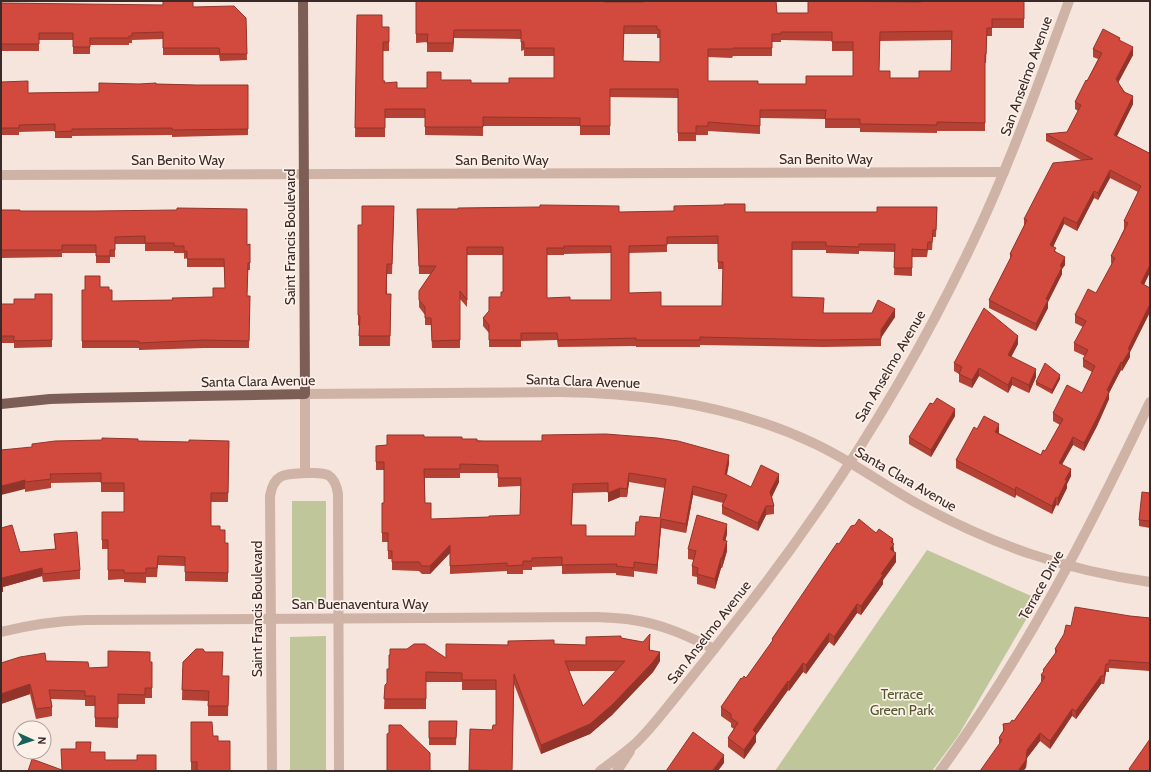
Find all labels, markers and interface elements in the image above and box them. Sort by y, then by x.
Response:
street label: San Anselmo Avenue [996,14,1056,138]
street label: San Benito Way [779,150,873,168]
street label: San Benito Way [131,151,225,169]
street label: San Benito Way [455,151,549,169]
street label: Saint Francis Boulevard [281,169,299,305]
street label: San Anselmo Avenue [851,307,929,425]
street label: Santa Clara Avenue [526,370,640,392]
street label: Santa Clara Avenue [201,371,315,391]
street label: Santa Clara Avenue [852,443,960,515]
street label: Saint Francis Boulevard [248,541,266,677]
street label: Terrace Drive [1014,547,1068,623]
street label: San Anselmo Avenue [663,577,755,687]
street label: San Buenaventura Way [291,595,429,613]
park label: Terrace Green Park [870,685,935,719]
north arrow [12,720,52,760]
text: N [35,736,49,745]

